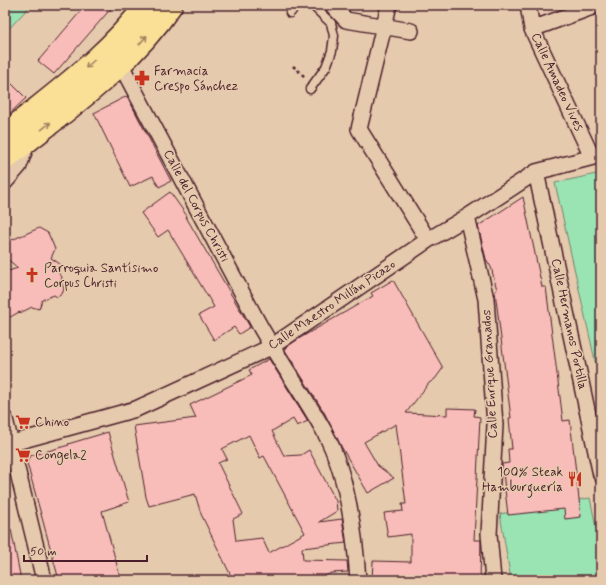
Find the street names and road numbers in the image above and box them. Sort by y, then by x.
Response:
street label: Calle Amadeo Vives [527,30,587,134]
street label: Calle del Corpus Christi [159,147,233,265]
street label: Calle Maestro Millán Picazo [265,256,399,354]
street label: Calle Hermanos Portilla [547,257,591,391]
street label: Calle Enrique Granados [478,309,502,439]

